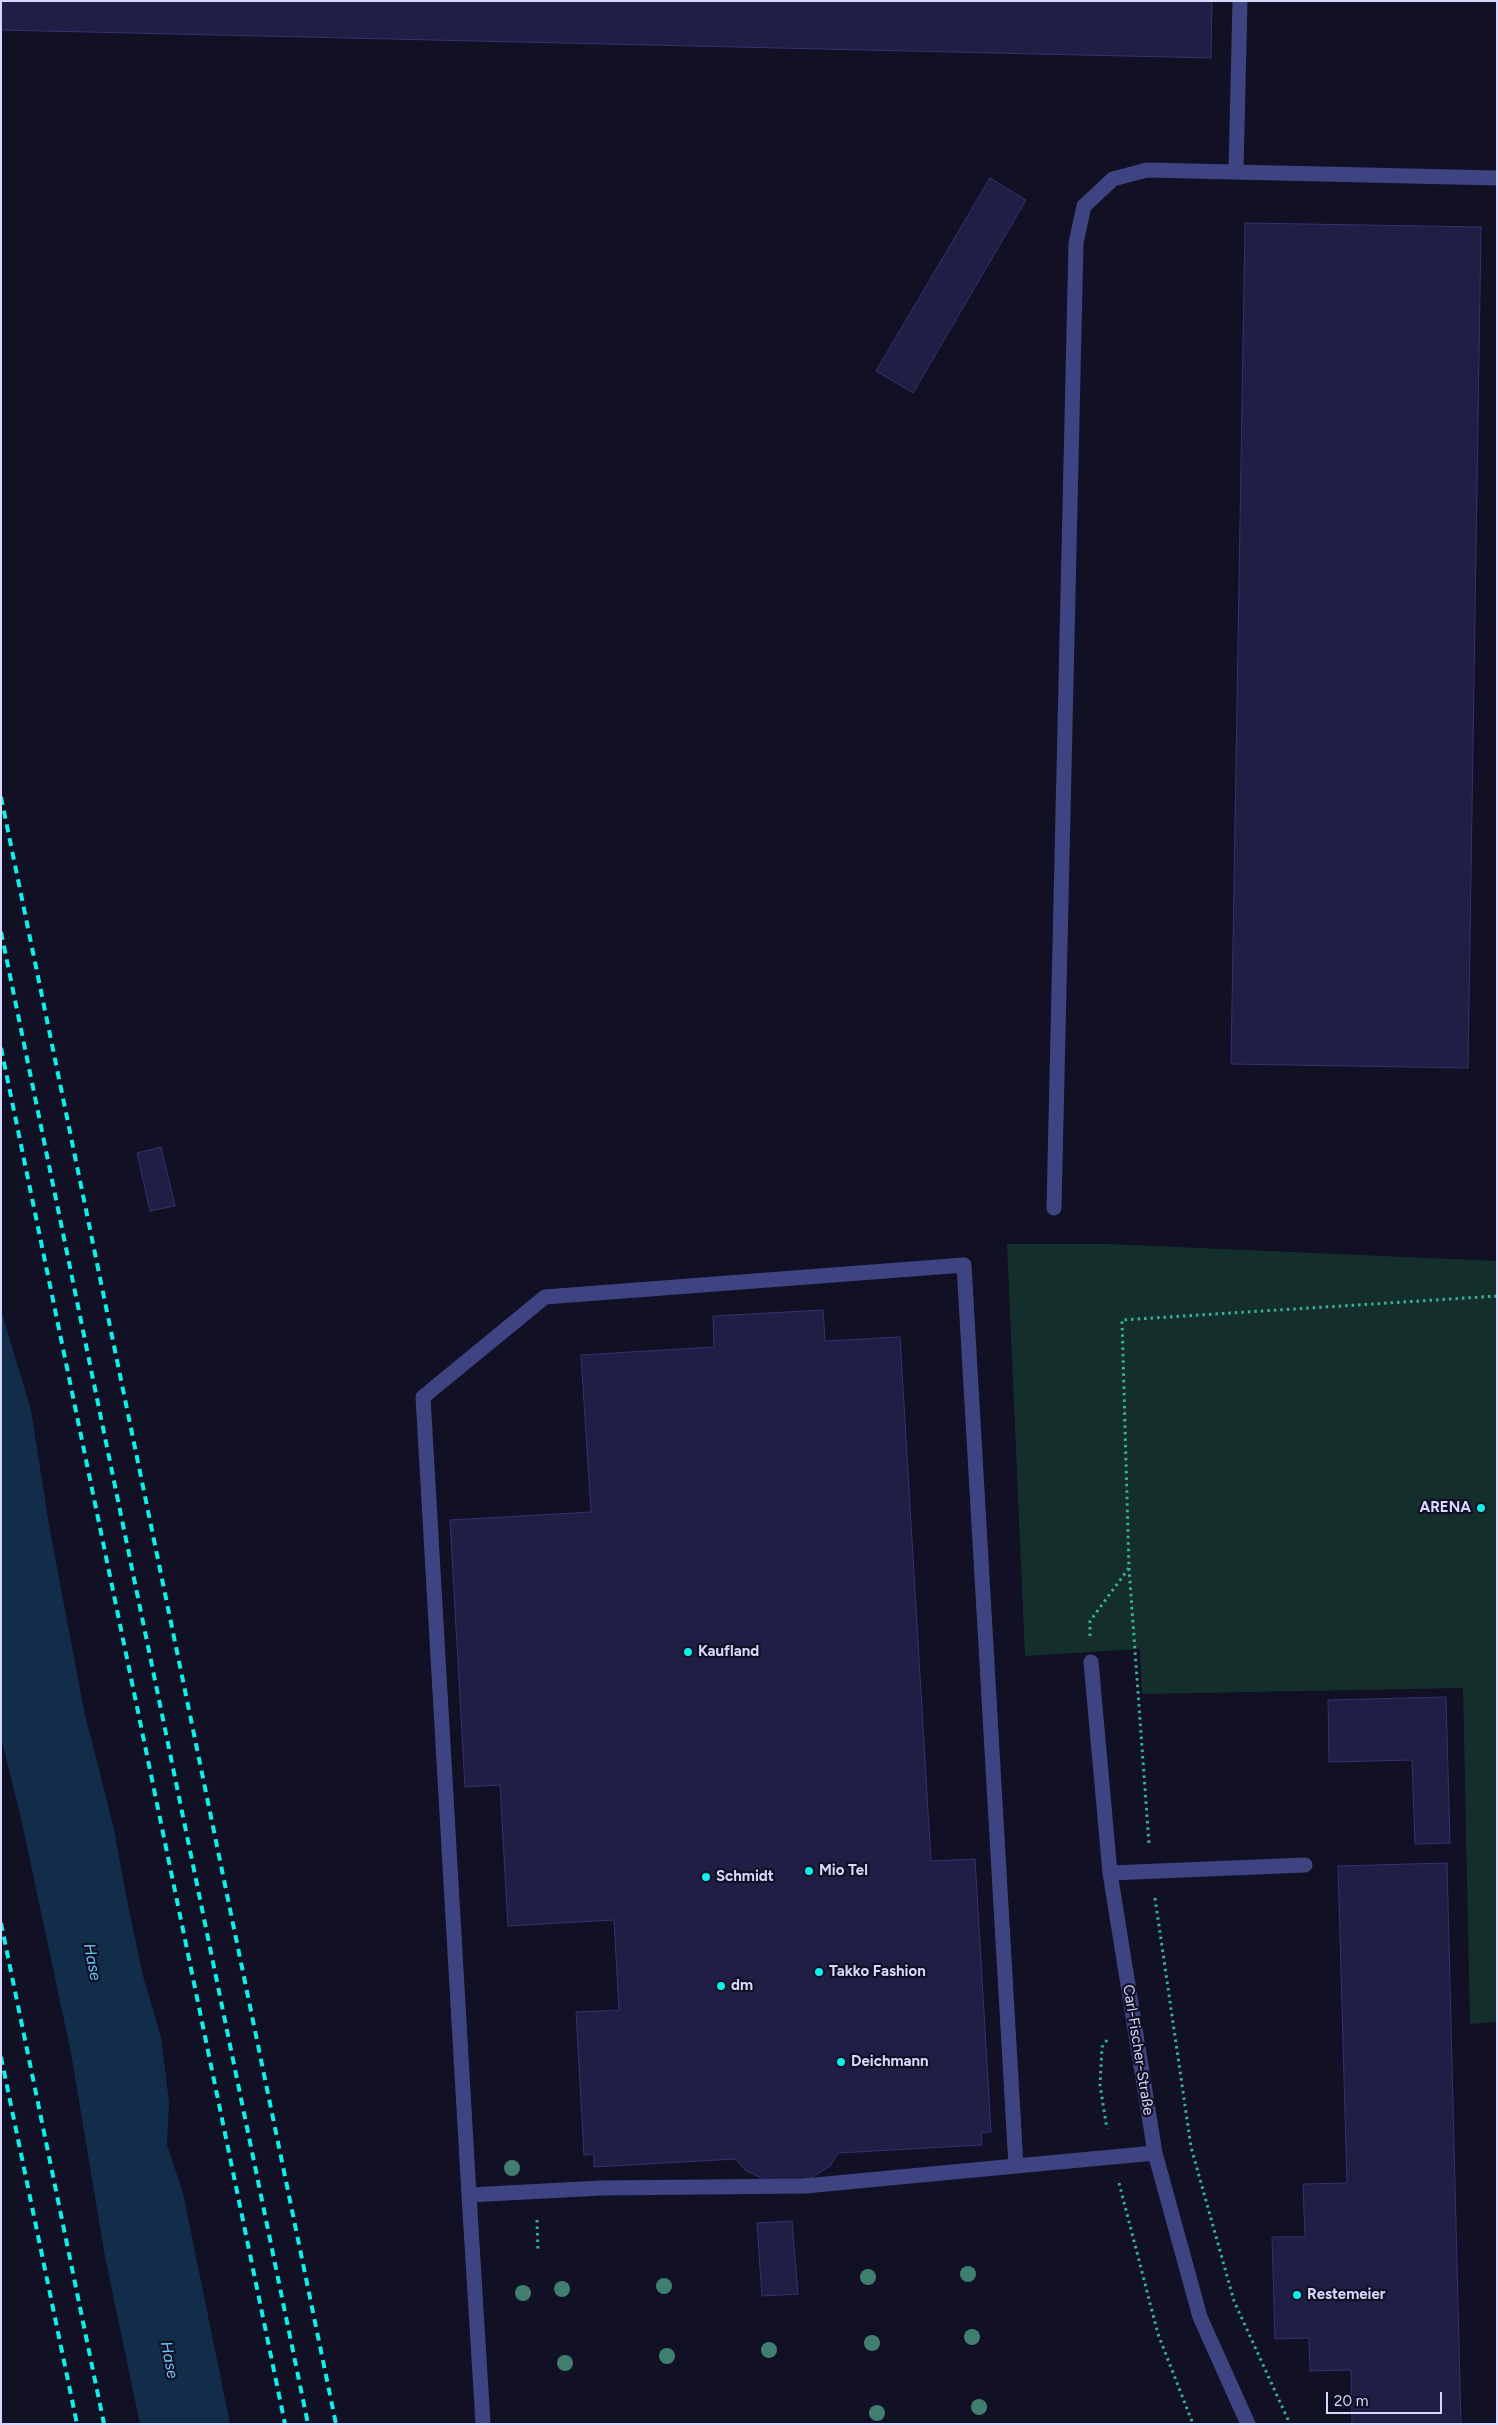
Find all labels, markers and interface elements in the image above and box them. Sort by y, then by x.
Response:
place label: ARENA [1419,1499,1471,1517]
marker: ARENA [1475,1502,1487,1514]
place label: Kaufland [698,1643,759,1661]
marker: Kaufland [682,1646,694,1658]
place label: Mio Tel [819,1862,868,1880]
marker: Mio Tel [803,1865,815,1877]
place label: Schmidt [716,1868,774,1886]
marker: Schmidt [700,1871,712,1883]
water label: Hase [79,1942,105,1982]
place label: Takko Fashion [829,1963,926,1981]
marker: Takko Fashion [813,1966,825,1978]
place label: dm [731,1977,753,1995]
marker: dm [715,1980,727,1992]
street label: Carl-Fischer-Straße [1119,1983,1157,2117]
place label: Deichmann [851,2053,929,2071]
marker: Deichmann [835,2056,847,2068]
place label: Restemeier [1307,2286,1385,2304]
marker: Restemeier [1291,2289,1303,2301]
water label: Hase [156,2340,182,2380]
scale bar [1328,2382,1444,2414]
text: 20 m [1334,2392,1368,2410]

